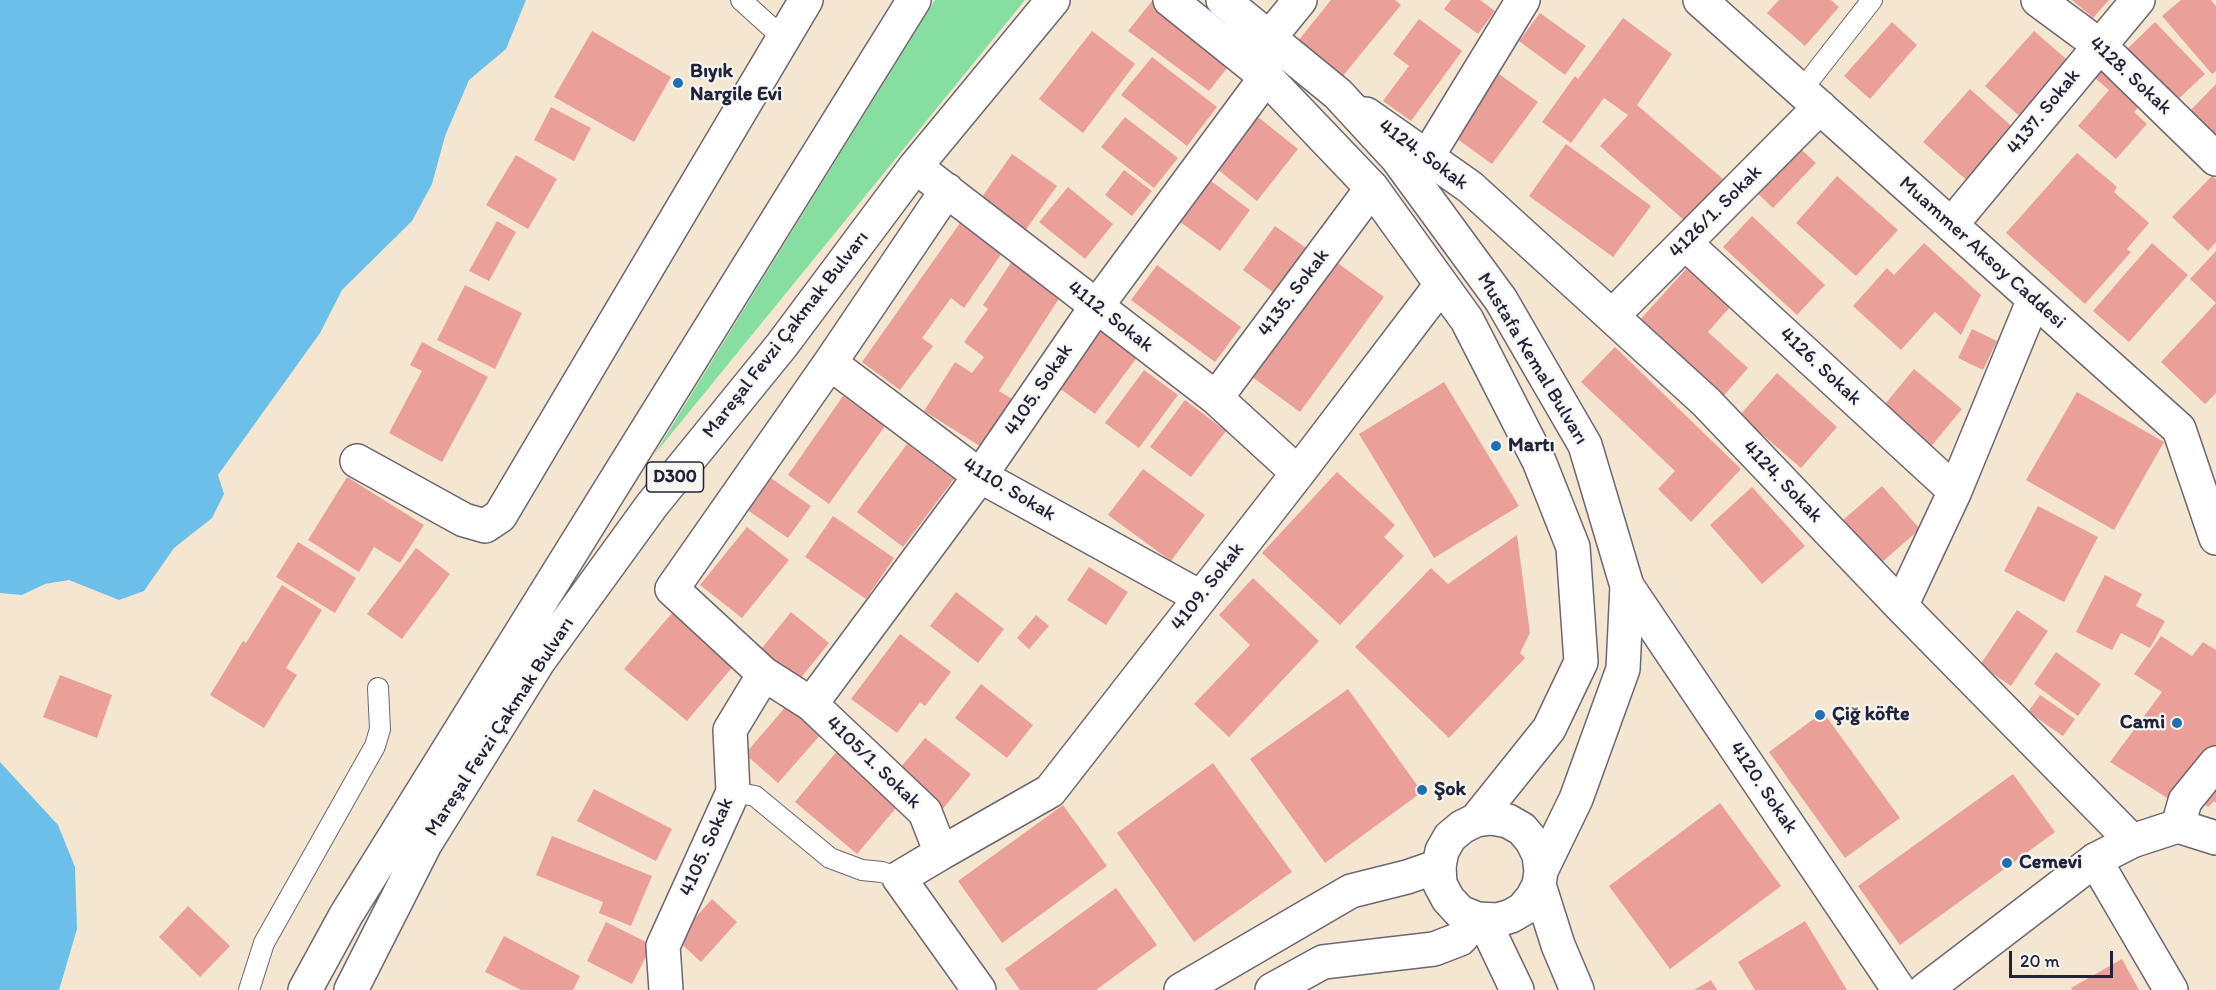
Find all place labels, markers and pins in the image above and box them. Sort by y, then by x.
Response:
place label: Bıyık Nargile Evi [690,60,782,107]
marker: Bıyık Nargile Evi [671,76,685,90]
place label: Martı [1508,434,1555,458]
marker: Martı [1489,439,1503,453]
place label: Çiğ köfte [1832,703,1910,727]
marker: Çiğ köfte [1813,708,1827,722]
place label: Cami [2120,711,2165,735]
marker: Cami [2170,716,2184,730]
place label: Şok [1434,778,1466,802]
marker: Şok [1415,783,1429,797]
place label: Cemevi [2019,851,2082,875]
marker: Cemevi [2000,856,2014,870]

